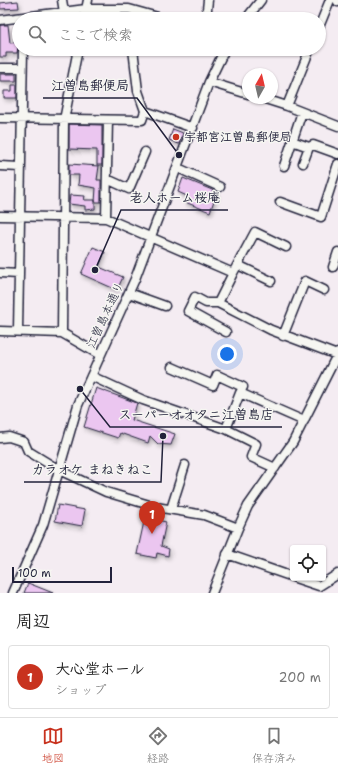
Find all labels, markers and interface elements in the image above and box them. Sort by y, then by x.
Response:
search box [12,12,326,56]
icon: search [26,23,48,45]
text: ここで検索 [58,25,133,45]
north arrow [242,68,278,104]
callout: 江曽島郵便局 [43,73,137,98]
text: 江曽島郵便局 [51,77,129,94]
place label: 宇都宮江曽島郵便局 [184,129,292,145]
marker: 宇都宮江曽島郵便局 [171,132,181,142]
callout: 老人ホーム桜庵 [121,185,228,210]
text: 老人ホーム桜庵 [130,189,220,206]
street label: 江曽島本通り [83,279,127,351]
your location [217,344,237,364]
callout: スーパーオオタニ江曽島店 [110,402,282,427]
text: スーパーオオタニ江曽島店 [119,406,273,423]
callout: カラオケ まねきねこ [24,457,161,482]
text: カラオケ まねきねこ [31,461,153,478]
pin: 1 [139,501,165,534]
map controls [290,545,326,581]
button: locate [290,545,326,581]
scale bar [12,565,112,584]
text: 100 m [18,566,51,581]
text: 周辺 [16,610,50,632]
text: 大心堂ホール [55,659,144,679]
text: 1 [27,669,33,686]
text: 200 m [279,669,321,686]
text: ショップ [55,681,106,698]
tab: 地図 [42,725,64,766]
tab: 経路 [147,725,169,766]
tab: 保存済み [252,725,296,766]

